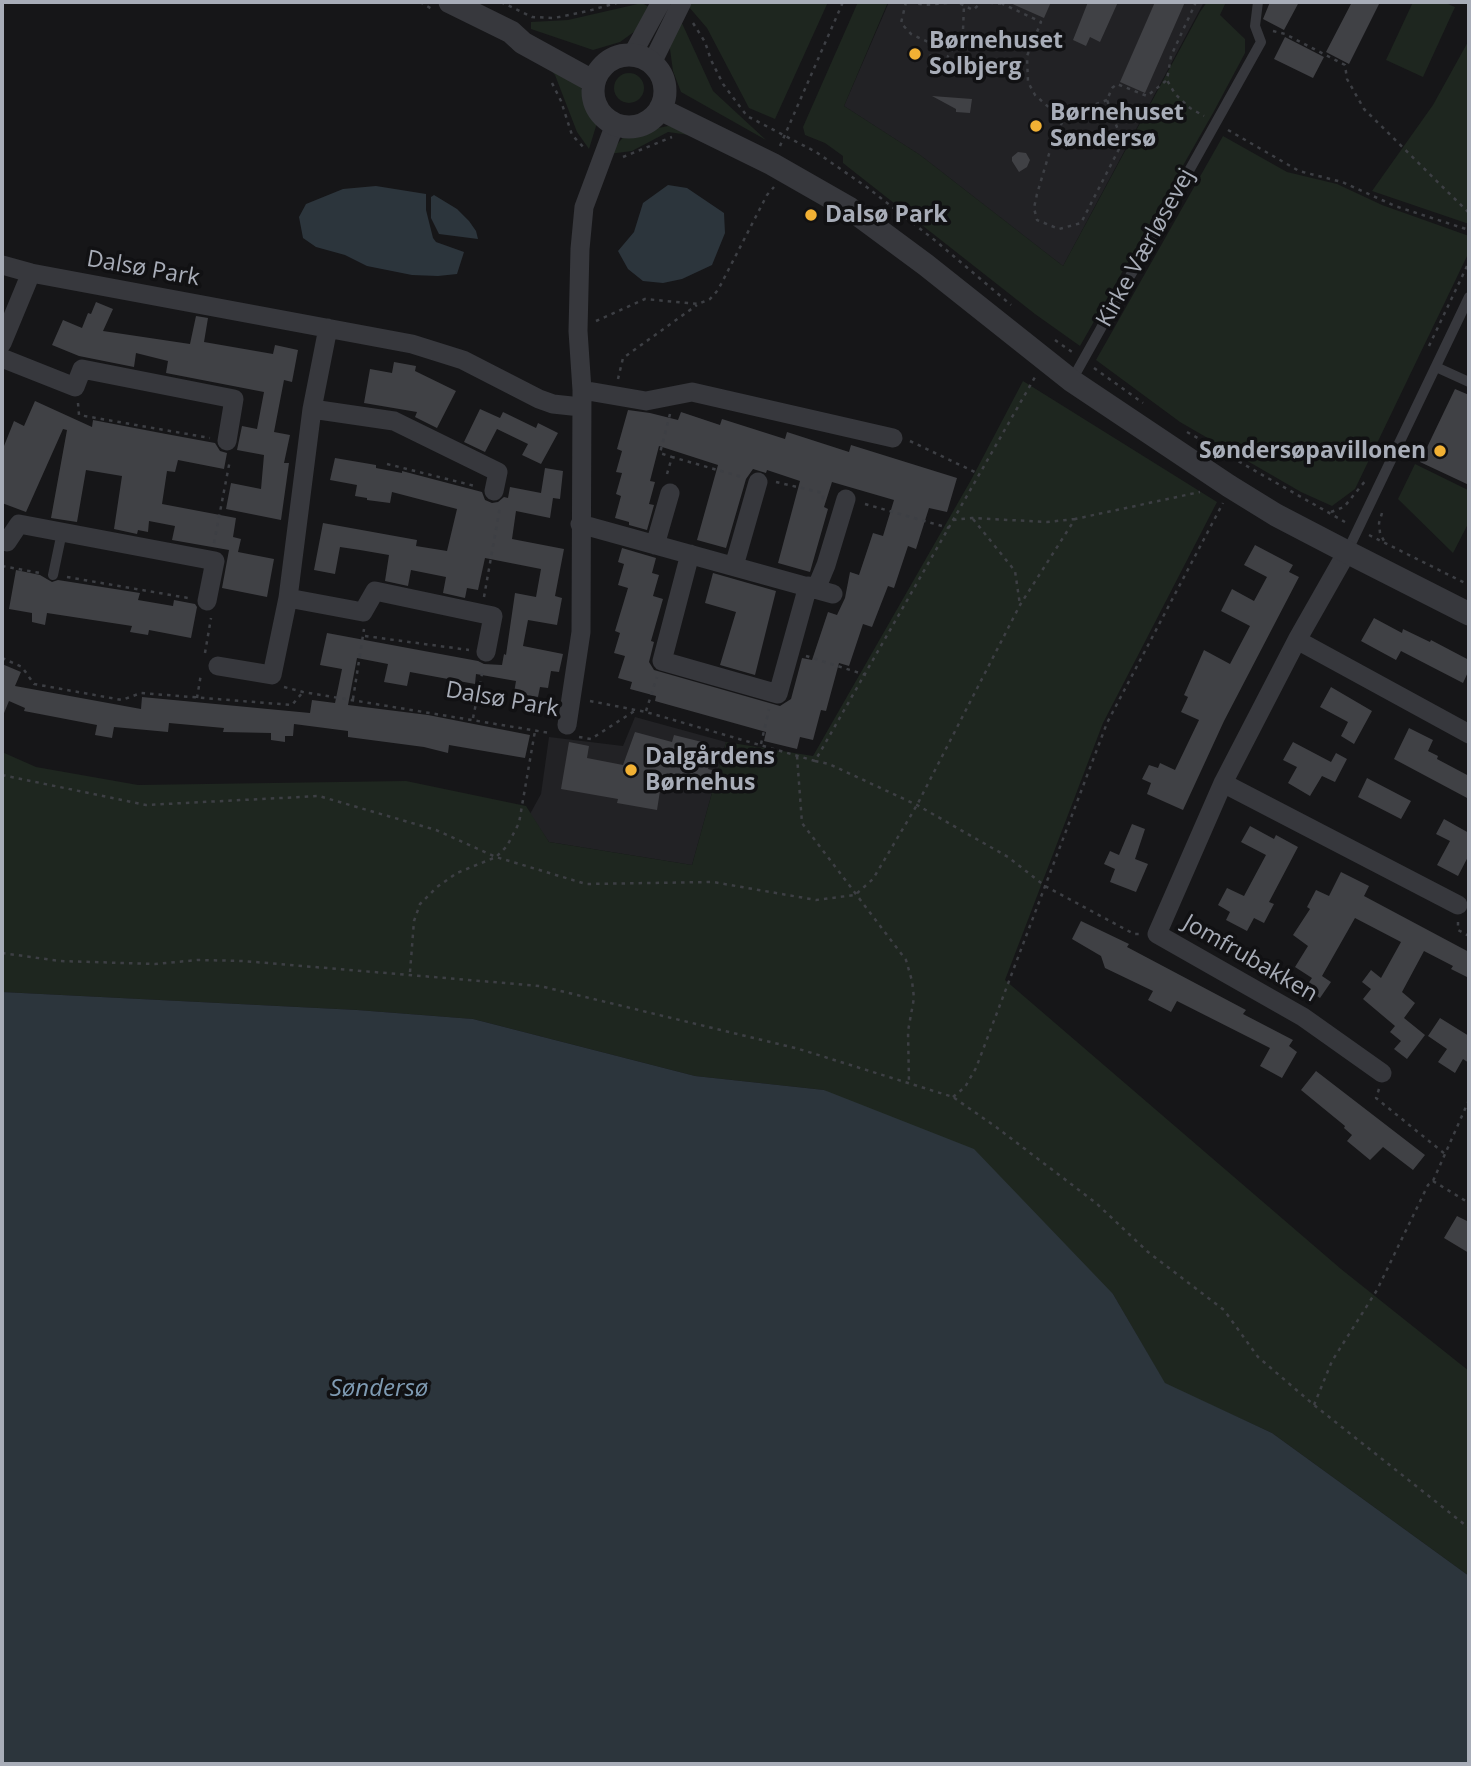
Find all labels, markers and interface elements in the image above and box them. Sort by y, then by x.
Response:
place label: Børnehuset Solbjerg [929,27,1063,81]
marker: Børnehuset Solbjerg [907,46,923,62]
place label: Børnehuset Søndersø [1050,99,1184,153]
marker: Børnehuset Søndersø [1028,118,1044,134]
street label: Kirke Værløsevej [1091,164,1201,332]
place label: Dalsø Park [825,201,948,229]
marker: Dalsø Park [803,207,819,223]
street label: Dalsø Park [84,245,202,293]
place label: Søndersøpavillonen [1199,437,1426,465]
marker: Søndersøpavillonen [1432,443,1448,459]
street label: Dalsø Park [443,676,561,724]
place label: Dalgårdens Børnehus [645,743,775,797]
marker: Dalgårdens Børnehus [623,762,639,778]
street label: Jomfrubakken [1178,909,1322,1009]
water label: Søndersø [330,1375,428,1403]

